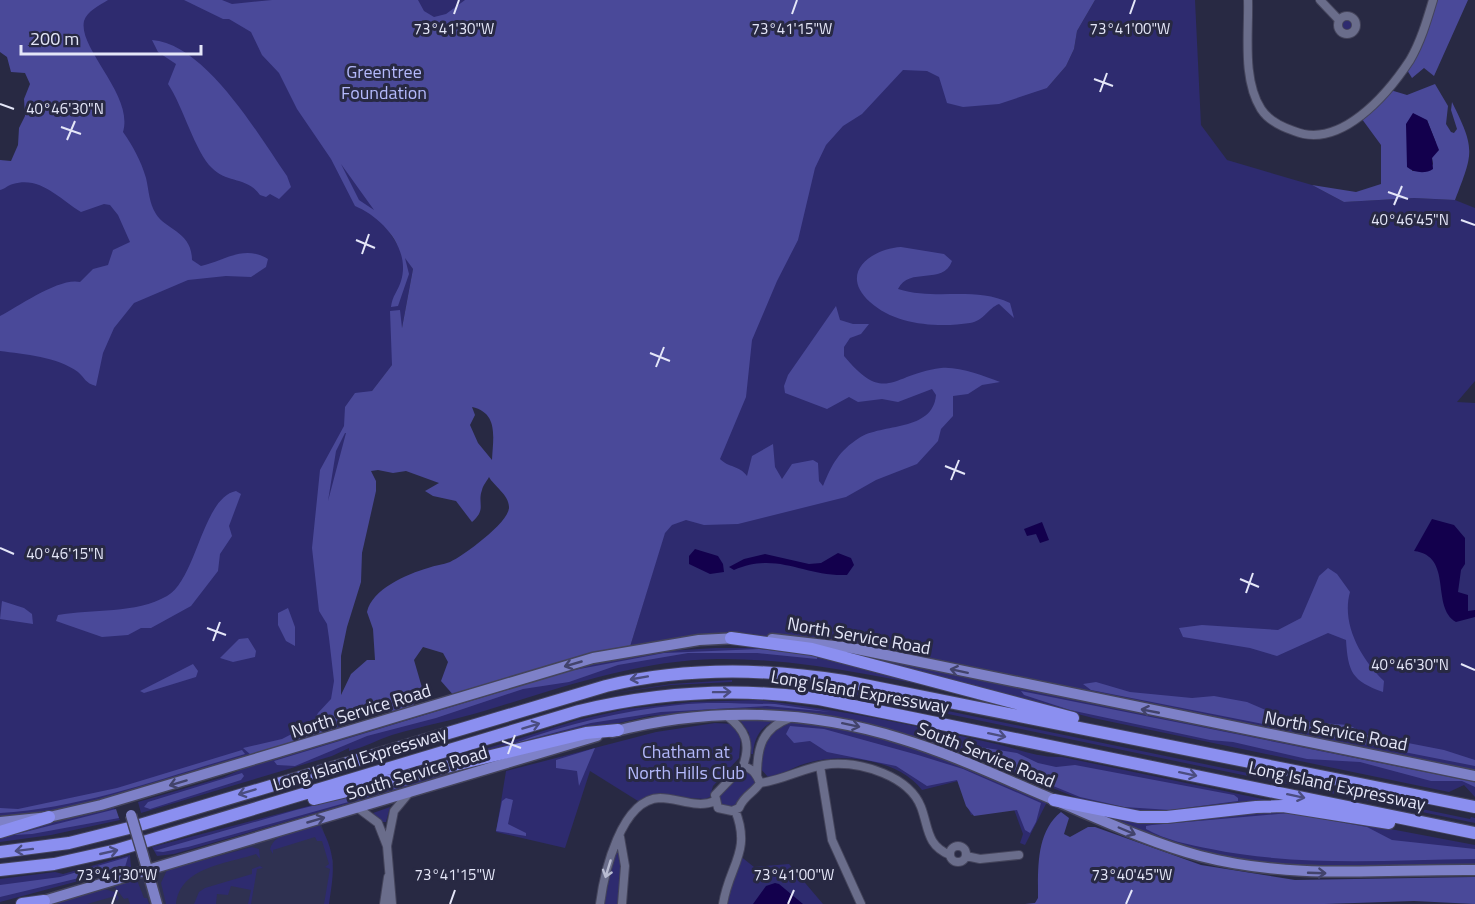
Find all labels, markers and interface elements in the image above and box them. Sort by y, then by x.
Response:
text: 73°41'30"W [414,17,494,40]
text: 73°41'15"W [752,17,832,40]
text: 73°41'00"W [1090,17,1170,40]
scale bar [21,18,201,56]
text: 200 m [30,25,79,52]
park label: Greentree Foundation [341,58,427,106]
text: 40°46'30"N [26,97,104,120]
text: 40°46'45"N [1371,208,1449,231]
text: 40°46'15"N [26,542,104,565]
street label: North Service Road [785,610,933,661]
text: 40°46'30"N [1371,653,1449,676]
one-way arrow [564,659,583,670]
street label: Long Island Expressway [769,663,952,721]
one-way arrow [950,665,969,676]
one-way arrow [630,673,649,684]
street label: North Service Road [287,676,434,745]
one-way arrow [712,686,732,697]
street label: North Service Road [1262,703,1410,758]
one-way arrow [1141,704,1160,716]
street label: South Service Road [913,715,1059,794]
street label: Long Island Expressway [270,719,450,798]
one-way arrow [521,720,540,731]
one-way arrow [841,720,860,732]
one-way arrow [987,730,1006,741]
street label: South Service Road [343,738,491,807]
park label: Chatham at North Hills Club [627,738,745,786]
street label: Long Island Expressway [1246,754,1429,818]
one-way arrow [1178,769,1197,780]
one-way arrow [168,778,187,789]
one-way arrow [238,787,257,798]
one-way arrow [1286,791,1305,802]
one-way arrow [306,814,325,825]
one-way arrow [1118,826,1136,837]
one-way arrow [14,844,34,855]
one-way arrow [99,846,118,857]
one-way arrow [602,859,613,878]
text: 73°41'30"W [77,863,157,886]
text: 73°41'15"W [415,863,495,886]
text: 73°41'00"W [754,863,834,886]
text: 73°40'45"W [1092,863,1172,886]
one-way arrow [1306,868,1326,879]

